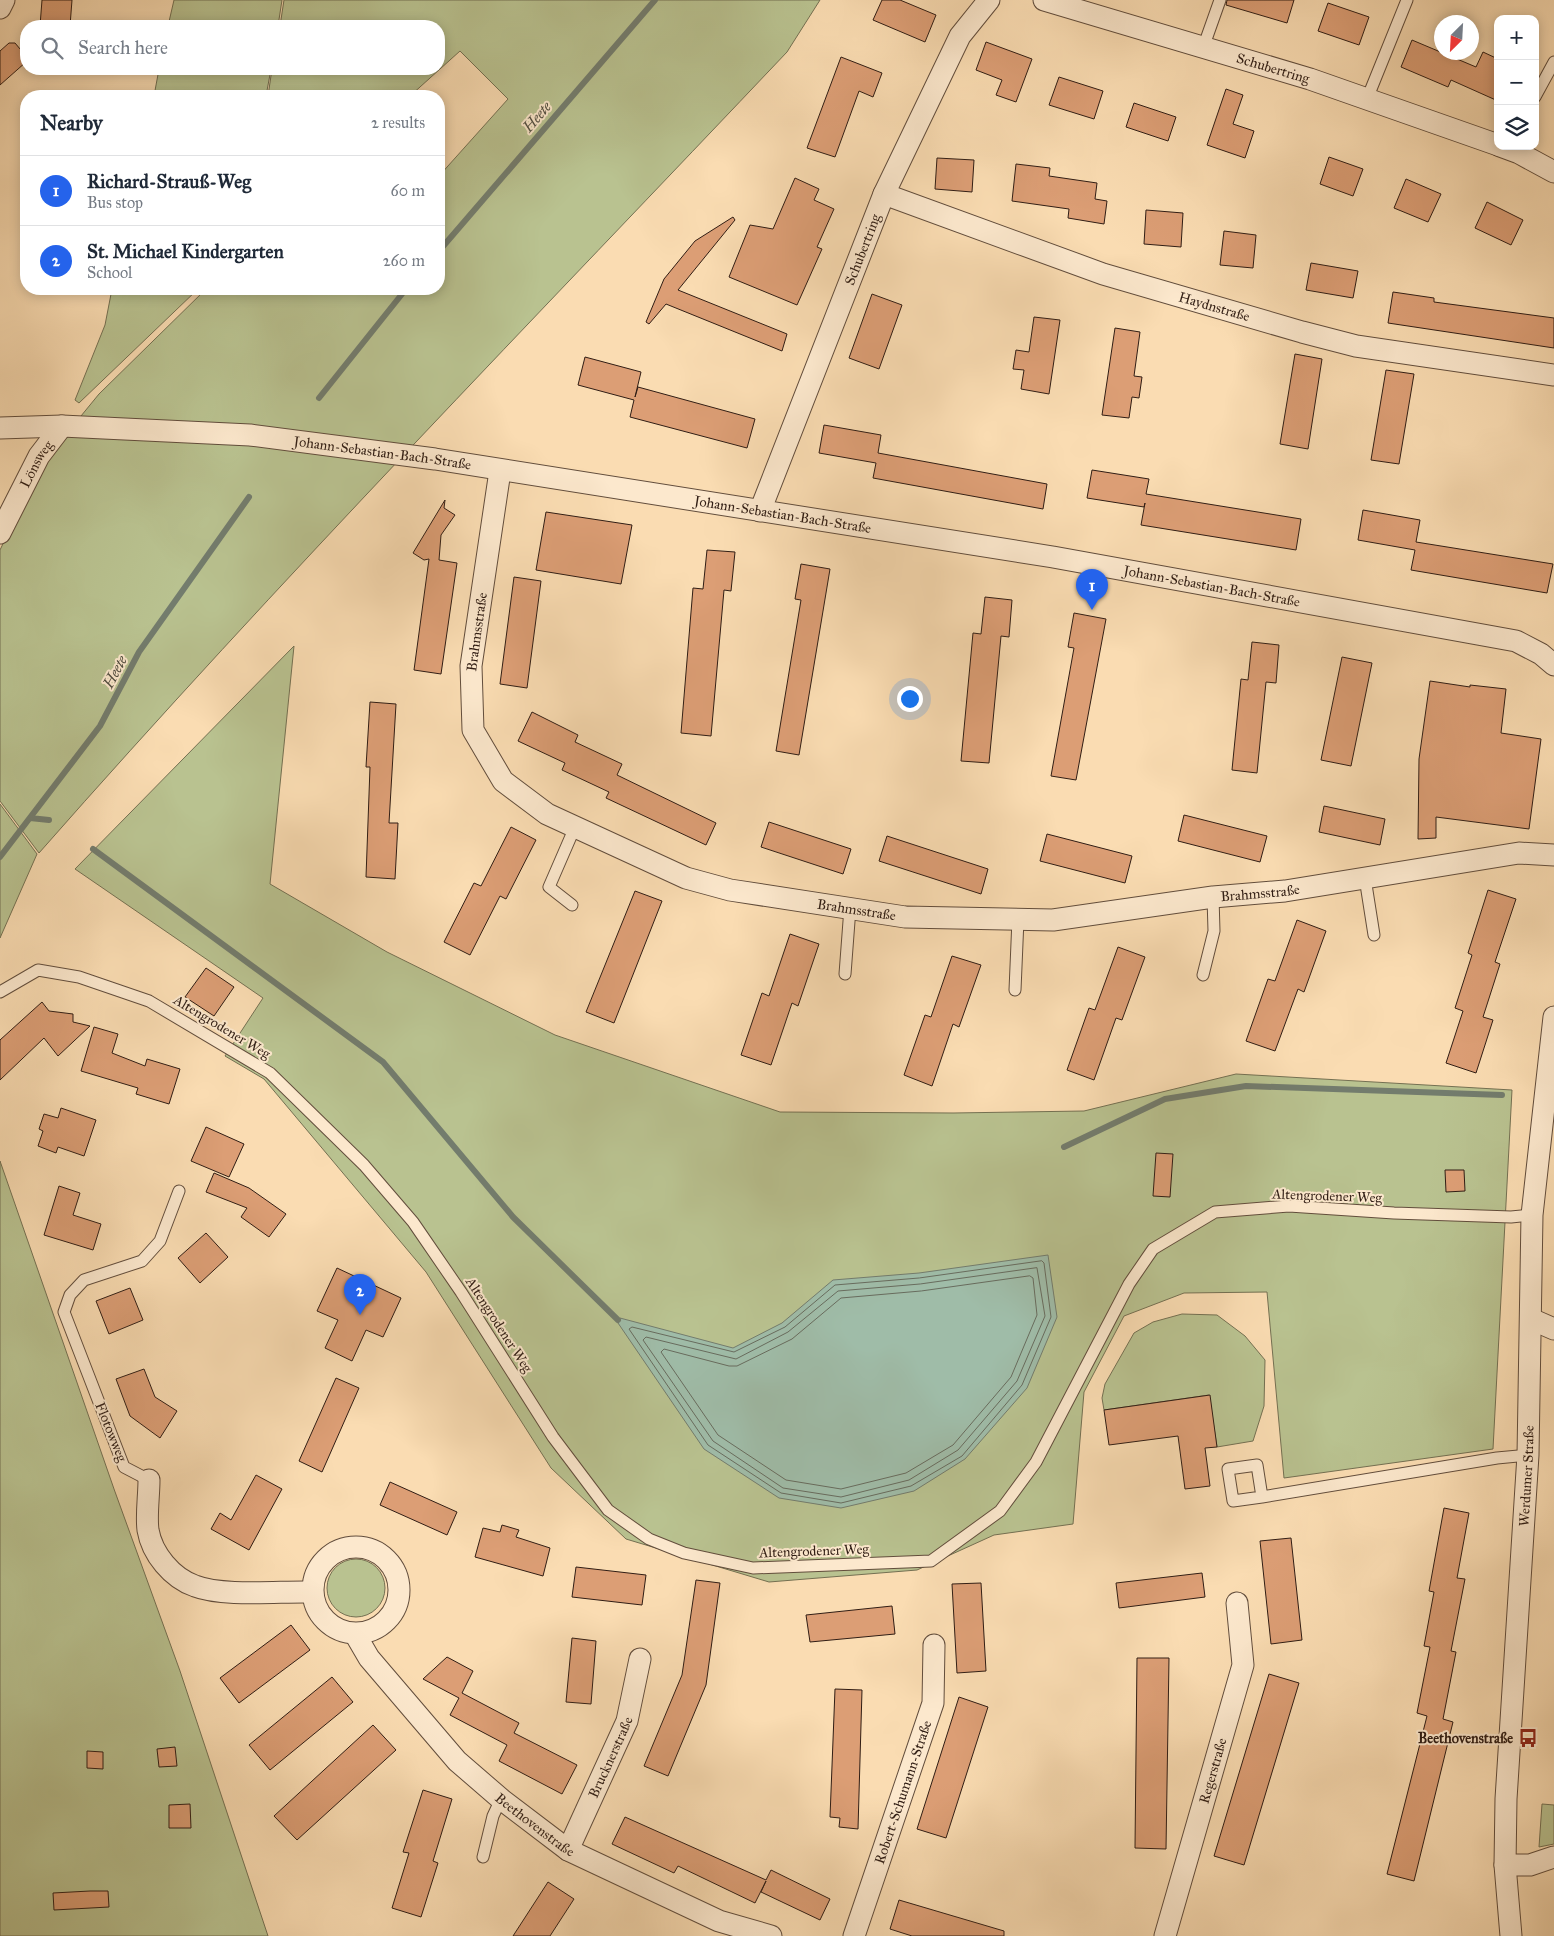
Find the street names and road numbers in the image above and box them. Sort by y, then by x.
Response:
street label: Schubertring [1235,49,1312,87]
street label: Schubertring [841,211,884,287]
street label: Haydnstraße [1177,288,1252,325]
street label: Johann-Sebastian-Bach-Straße [291,432,473,473]
street label: Lönsweg [16,437,57,490]
street label: Johann-Sebastian-Bach-Straße [691,491,873,537]
street label: Johann-Sebastian-Bach-Straße [1120,561,1302,610]
street label: Brahmsstraße [463,591,491,672]
street label: Brahmsstraße [1220,880,1301,905]
street label: Brahmsstraße [816,895,897,924]
street label: Altengrodener Weg [170,991,274,1063]
street label: Altengrodener Weg [1271,1186,1383,1206]
street label: Altengrodener Weg [461,1273,536,1376]
street label: Flotowweg [91,1400,131,1465]
street label: Werdumer Straße [1515,1425,1537,1527]
street label: Altengrodener Weg [758,1541,870,1561]
street label: Brucknerstraße [585,1715,636,1801]
street label: Robert-Schumann-Straße [871,1718,935,1866]
street label: Regerstraße [1195,1736,1230,1806]
street label: Beethovenstraße [492,1789,577,1860]

